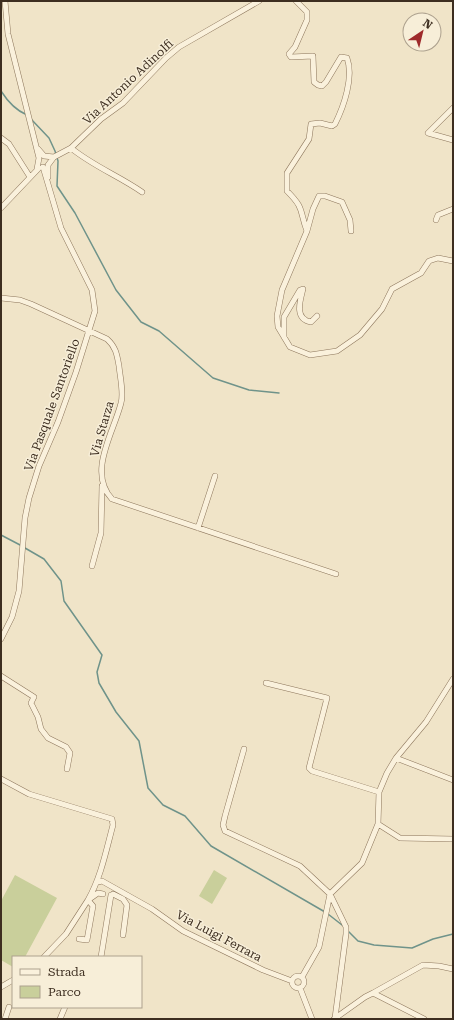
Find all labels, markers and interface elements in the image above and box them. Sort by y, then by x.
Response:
north arrow [402,12,442,52]
text: N [420,16,435,32]
street label: Via Antonio Adinolfi [80,37,176,127]
street label: Via Pasquale Santoriello [22,337,82,473]
street label: Via Starza [87,399,117,458]
street label: Via Luigi Ferrara [174,908,265,965]
legend [12,956,142,1008]
text: Strada [48,965,86,979]
text: Parco [48,985,81,999]

